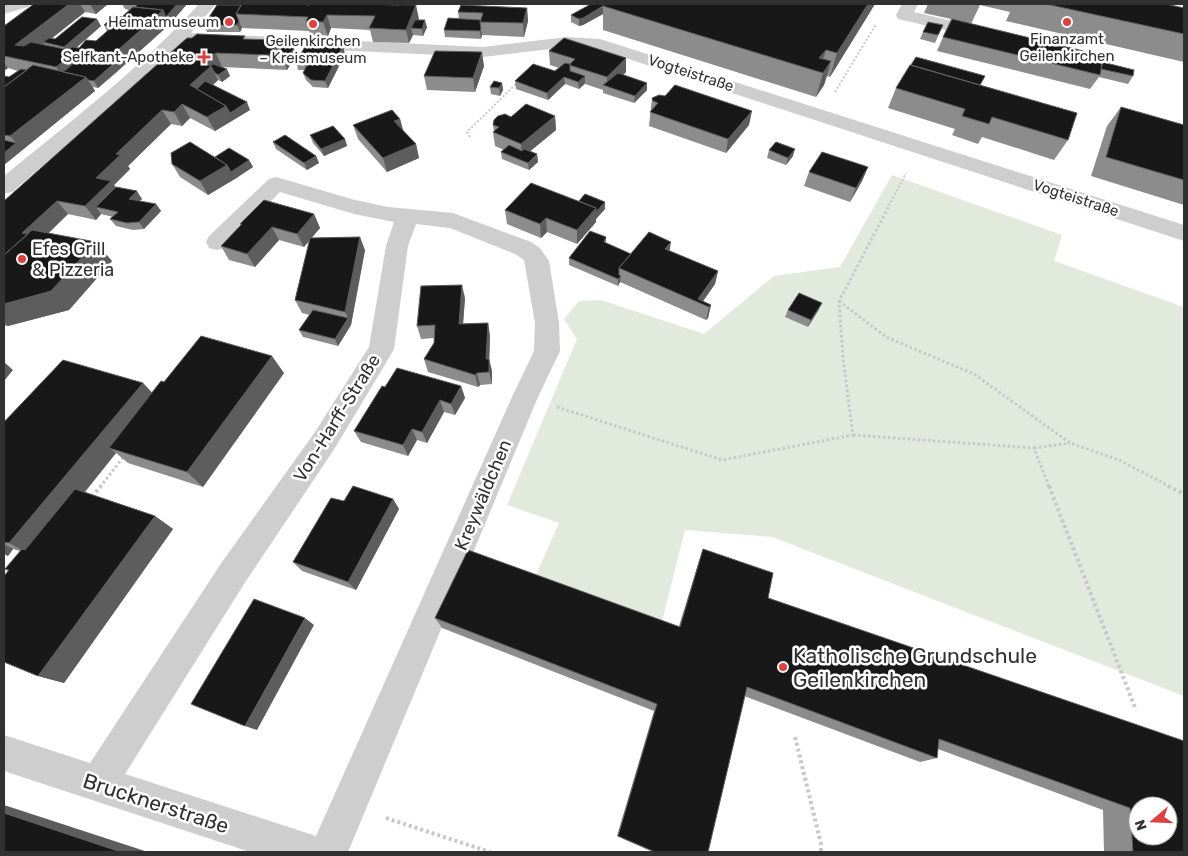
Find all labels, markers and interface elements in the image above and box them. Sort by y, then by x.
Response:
place label: Heimatmuseum [108,13,219,31]
marker: Heimatmuseum [223,16,235,28]
marker: Finanzamt Geilenkirchen [1061,16,1073,28]
marker: Geilenkirchen – Kreismuseum [307,18,319,30]
place label: Finanzamt Geilenkirchen [1019,30,1115,65]
place label: Geilenkirchen – Kreismuseum [259,32,367,67]
place label: Selfkant-Apotheke [63,48,194,66]
marker: Selfkant-Apotheke [198,51,210,63]
street label: Vogteistraße [646,51,736,95]
street label: Vogteistraße [1031,176,1121,220]
place label: Efes Grill & Pizzeria [32,238,114,281]
marker: Efes Grill & Pizzeria [16,253,28,265]
street label: Von-Harff-Straße [289,350,385,486]
street label: Kreywäldchen [450,436,516,554]
place label: Katholische Grundschule Geilenkirchen [793,643,1037,692]
marker: Katholische Grundschule Geilenkirchen [777,661,789,673]
street label: Brucknerstraße [80,768,232,838]
north arrow [1128,796,1178,846]
text: N [1132,818,1151,833]

